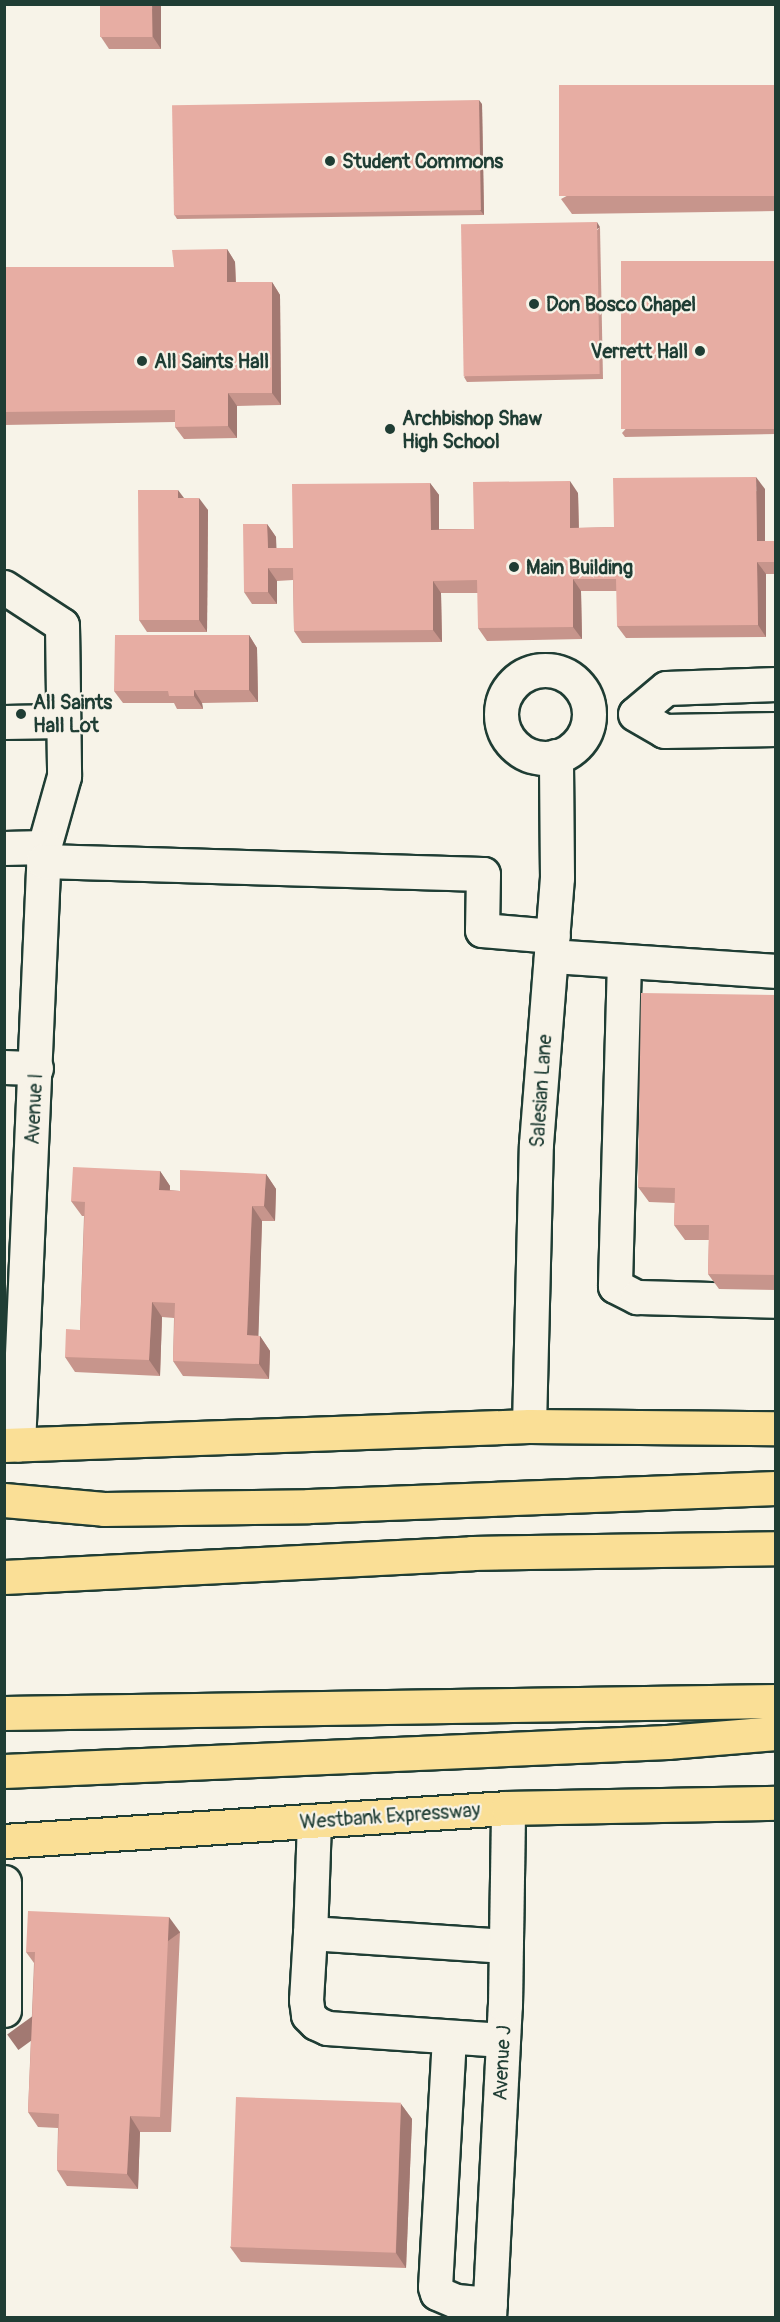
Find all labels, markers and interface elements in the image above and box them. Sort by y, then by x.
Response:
place label: Student Commons [342,149,503,173]
marker: Student Commons [323,154,337,168]
place label: Don Bosco Chapel [546,292,696,316]
marker: Don Bosco Chapel [527,297,541,311]
place label: Verrett Hall [590,339,688,363]
marker: Verrett Hall [693,344,707,358]
place label: All Saints Hall [154,349,269,373]
marker: All Saints Hall [135,354,149,368]
place label: Archbishop Shaw High School [402,406,542,453]
marker: Archbishop Shaw High School [383,422,397,436]
place label: Main Building [526,555,633,579]
marker: Main Building [507,560,521,574]
place label: All Saints Hall Lot [33,690,112,737]
marker: All Saints Hall Lot [14,707,28,721]
street label: Salesian Lane [525,1034,557,1148]
street label: Avenue I [20,1073,48,1145]
street label: Westbank Expressway [299,1798,481,1834]
street label: Avenue J [488,2025,516,2101]

